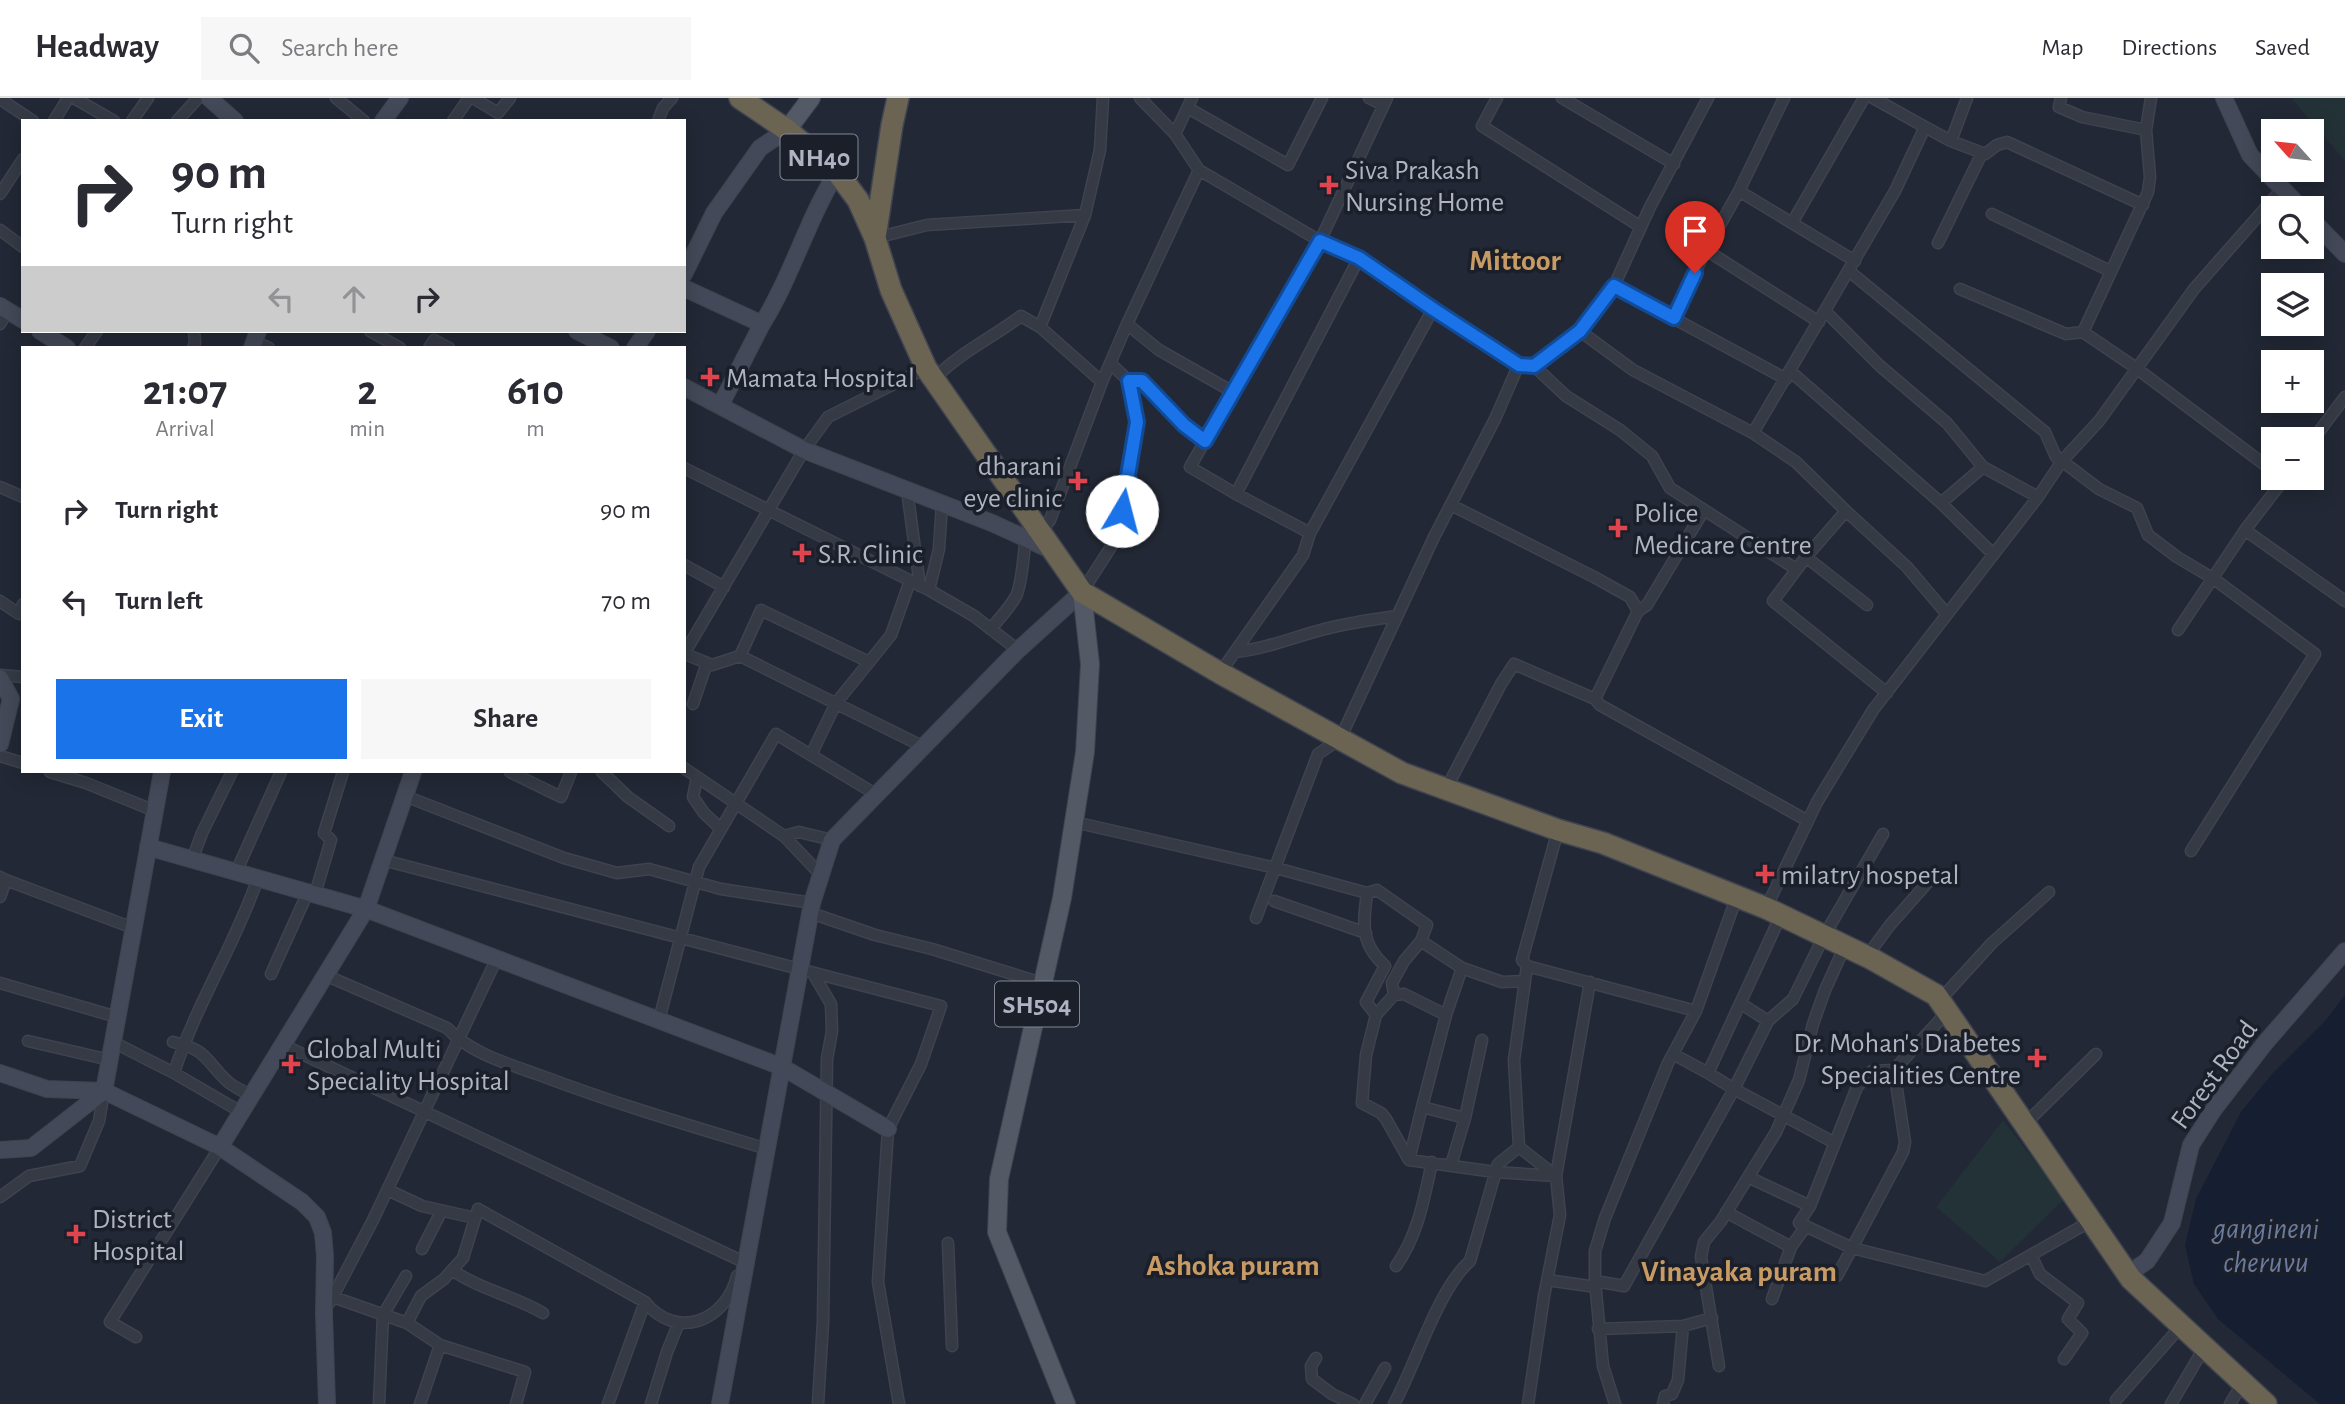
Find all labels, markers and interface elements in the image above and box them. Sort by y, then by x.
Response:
search box [201,17,691,80]
icon: search [225,29,263,67]
text: Headway [35,31,159,64]
text: Search here [281,35,399,61]
text: Map [2041,36,2083,60]
text: Directions [2121,36,2217,60]
text: Saved [2255,36,2310,60]
north arrow [2261,119,2324,182]
map controls [2261,119,2324,490]
road number: NH40 [780,134,858,180]
icon: right [56,147,147,238]
text: 90 m [171,149,267,198]
place label: Siva Prakash Nursing Home [1345,157,1504,217]
marker: Siva Prakash Nursing Home [1319,175,1339,195]
button: search [2261,196,2324,259]
pin [1665,201,1725,273]
text: Turn right [171,207,293,239]
icon: arrive [1676,212,1714,250]
district label: Mittoor [1469,246,1561,276]
button: layers [2261,273,2324,336]
icon: left [262,280,300,318]
icon: ahead [335,280,373,318]
icon: right [408,280,446,318]
button: + [2261,350,2324,413]
place label: Mamata Hospital [726,365,915,393]
marker: Mamata Hospital [700,367,720,387]
text: 21:07 [143,370,227,412]
text: 2 [357,370,377,412]
text: 610 [507,370,564,412]
text: Arrival [156,418,215,441]
text: min [349,418,385,441]
text: m [526,418,545,441]
button: − [2261,427,2324,490]
place label: dharani eye clinic [964,453,1062,513]
marker: dharani eye clinic [1068,471,1088,491]
position arrow [1085,474,1159,548]
icon: right [56,492,94,530]
text: Turn right [115,497,218,523]
text: 90 m [600,497,651,523]
place label: Police Medicare Centre [1634,500,1812,560]
marker: Police Medicare Centre [1608,518,1628,538]
place label: S.R. Clinic [818,541,923,569]
marker: S.R. Clinic [792,543,812,563]
icon: left [56,583,94,621]
text: Turn left [115,588,203,614]
text: 70 m [601,588,651,614]
button: Exit [56,679,347,759]
button: Share [361,679,651,759]
place label: milatry hospetal [1781,862,1960,890]
marker: milatry hospetal [1755,864,1775,884]
road number: SH504 [995,982,1079,1026]
street label: Forest Road [2166,1016,2263,1134]
place label: Dr. Mohan's Diabetes Specialities Centre [1793,1030,2021,1090]
place label: Global Multi Speciality Hospital [307,1036,510,1096]
marker: Dr. Mohan's Diabetes Specialities Centre [2027,1048,2047,1068]
marker: Global Multi Speciality Hospital [281,1054,301,1074]
place label: District Hospital [92,1206,185,1266]
water label: gangineni cheruvu [2211,1214,2319,1278]
marker: District Hospital [66,1224,86,1244]
district label: Ashoka puram [1146,1251,1320,1281]
district label: Vinayaka puram [1641,1257,1837,1287]

